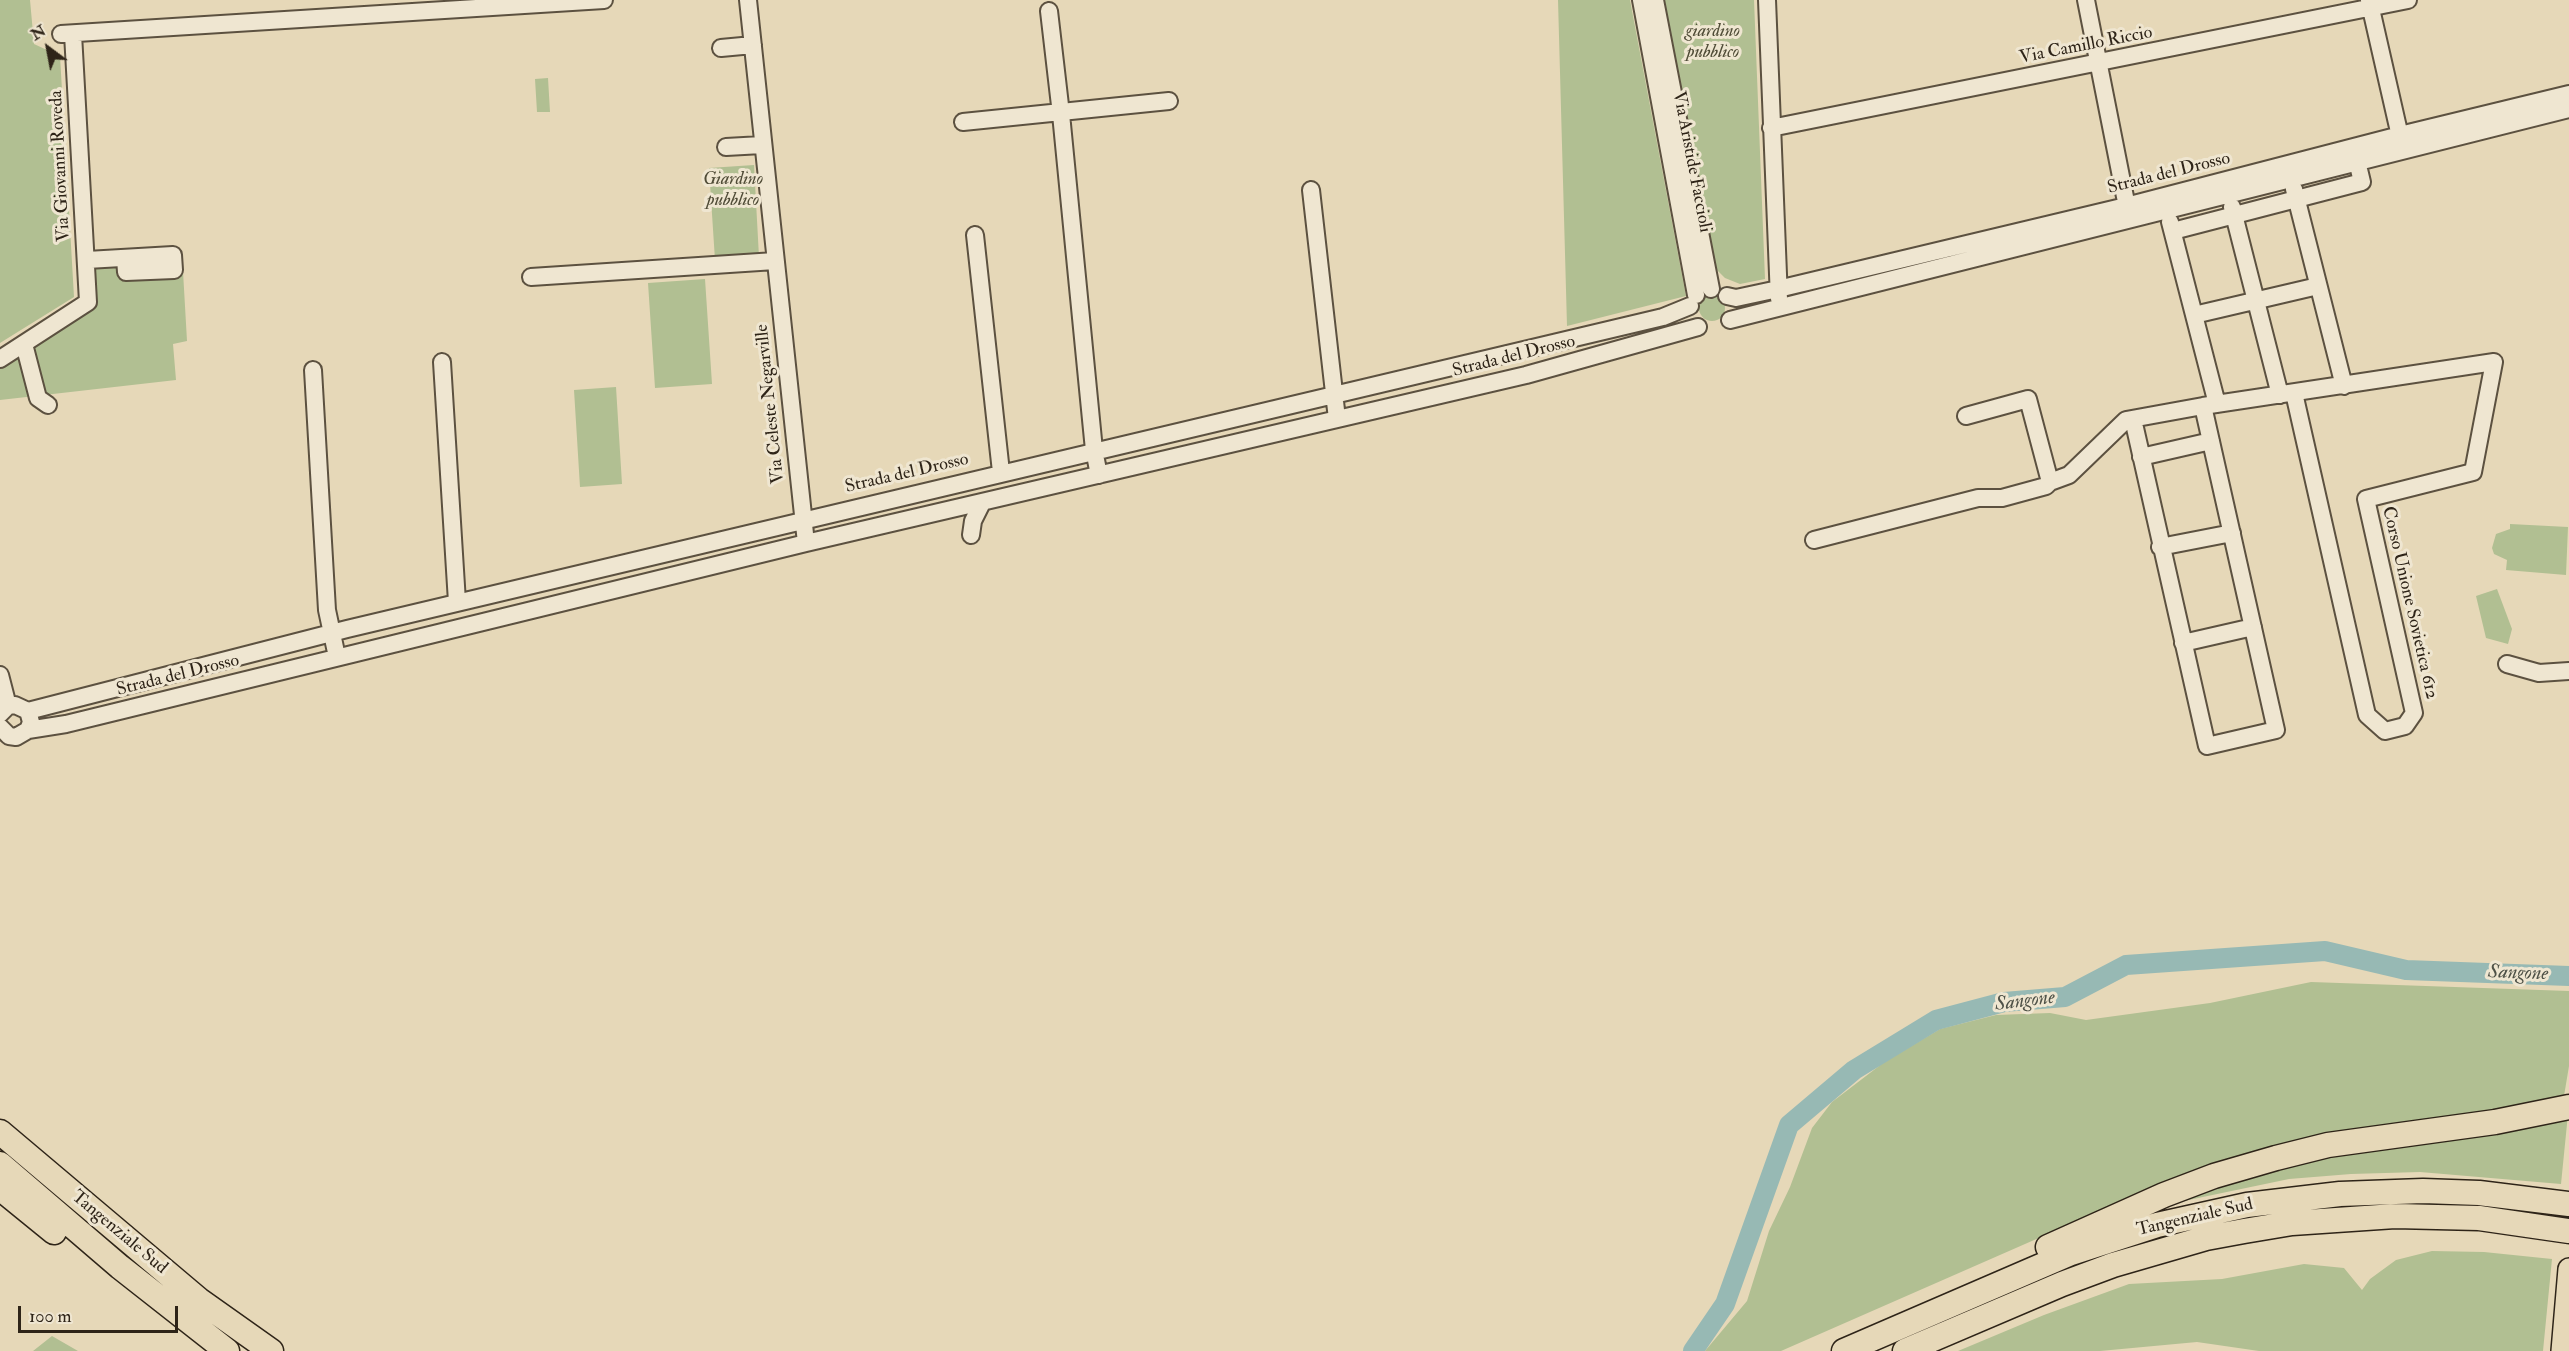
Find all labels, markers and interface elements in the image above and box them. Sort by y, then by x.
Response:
north arrow [18,18,78,78]
text: N [27,20,50,45]
park label: giardino pubblico [1686,21,1740,63]
street label: Via Camillo Riccio [2018,23,2154,69]
street label: Via Aristide Faccioli [1667,89,1715,235]
street label: Via Giovanni Roveda [46,90,76,242]
street label: Strada del Drosso [2105,148,2233,200]
park label: Giardino pubblico [703,169,763,212]
street label: Via Celeste Negarville [752,323,790,485]
street label: Strada del Drosso [1450,331,1578,383]
street label: Strada del Drosso [843,449,971,499]
street label: Corso Unione Sovietica 612 [2376,505,2442,701]
street label: Strada del Drosso [114,650,242,702]
water label: Sangone [2488,961,2548,987]
water label: Sangone [1994,986,2056,1018]
street label: Tangenziale Sud [67,1187,171,1279]
street label: Tangenziale Sud [2135,1194,2255,1242]
scale bar [21,1294,182,1332]
text: 100 m [29,1305,72,1328]

